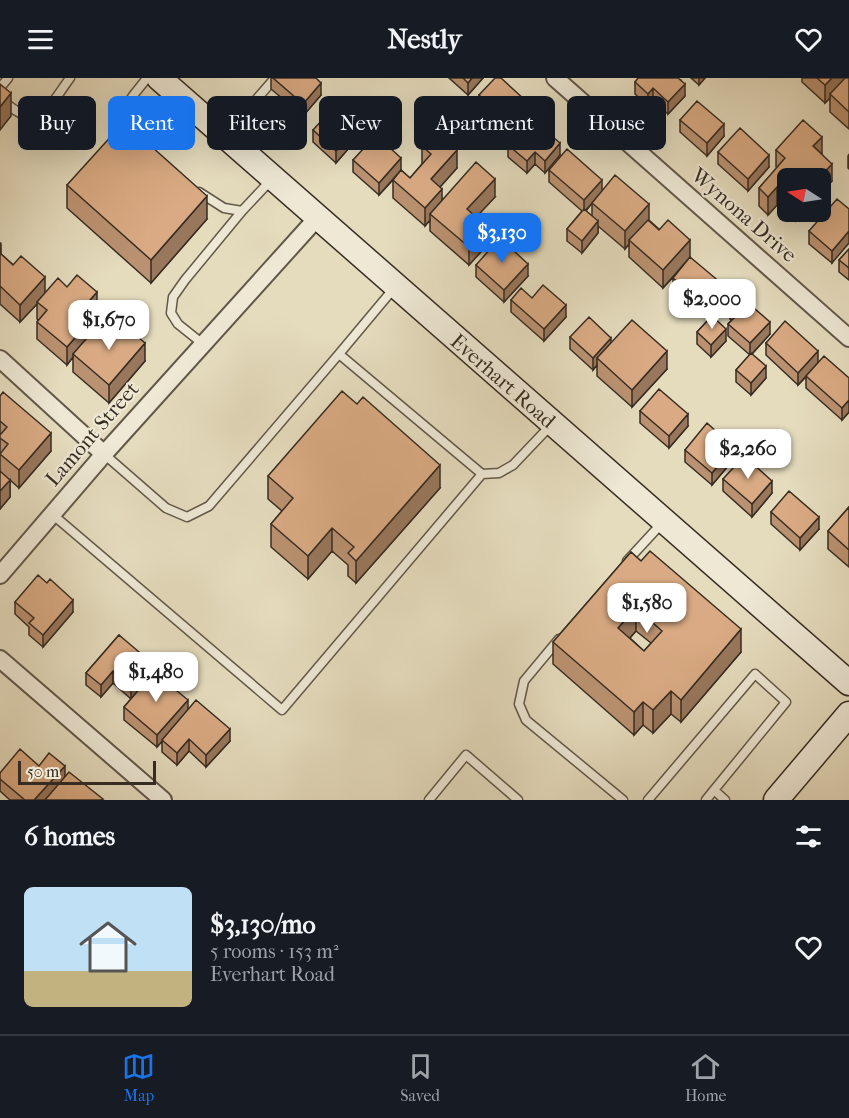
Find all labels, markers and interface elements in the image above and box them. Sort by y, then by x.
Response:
icon: menu [24,23,57,56]
text: Nestly [387,23,462,55]
icon: heart [792,23,825,56]
chip: Buy [18,96,96,150]
chip: Rent [108,96,195,150]
chip: Filters [207,96,307,150]
chip: New [319,96,402,150]
chip: Apartment [414,96,555,150]
chip: House [567,96,666,150]
street label: Wynona Drive [686,162,802,267]
north arrow [777,168,831,222]
map controls [777,168,831,222]
pin: $3,130 [453,213,551,264]
text: $3,130 [477,221,527,244]
pin: $2,000 [663,279,761,330]
text: $2,000 [683,287,741,310]
pin: $1,670 [60,300,158,351]
text: $1,670 [82,308,136,331]
street label: Everhart Road [446,329,561,433]
street label: Lamont Street [40,377,144,491]
pin: $2,260 [699,429,797,480]
text: $2,260 [719,437,777,460]
pin: $1,580 [598,583,696,634]
text: $1,580 [621,591,673,614]
pin: $1,480 [107,652,205,703]
text: $1,480 [128,660,184,683]
scale bar [18,758,156,786]
text: 50 m [27,762,59,781]
icon: filters [792,820,825,853]
text: 6 homes [24,821,115,852]
text: $3,130/mo [210,909,316,940]
icon: home [72,911,144,983]
icon: heart [792,931,825,964]
text: 5 rooms · 153 m² [210,940,339,963]
text: Everhart Road [210,963,335,986]
tab: Map [122,1050,155,1105]
tab: Saved [400,1050,440,1105]
tab: Home [685,1050,727,1105]

